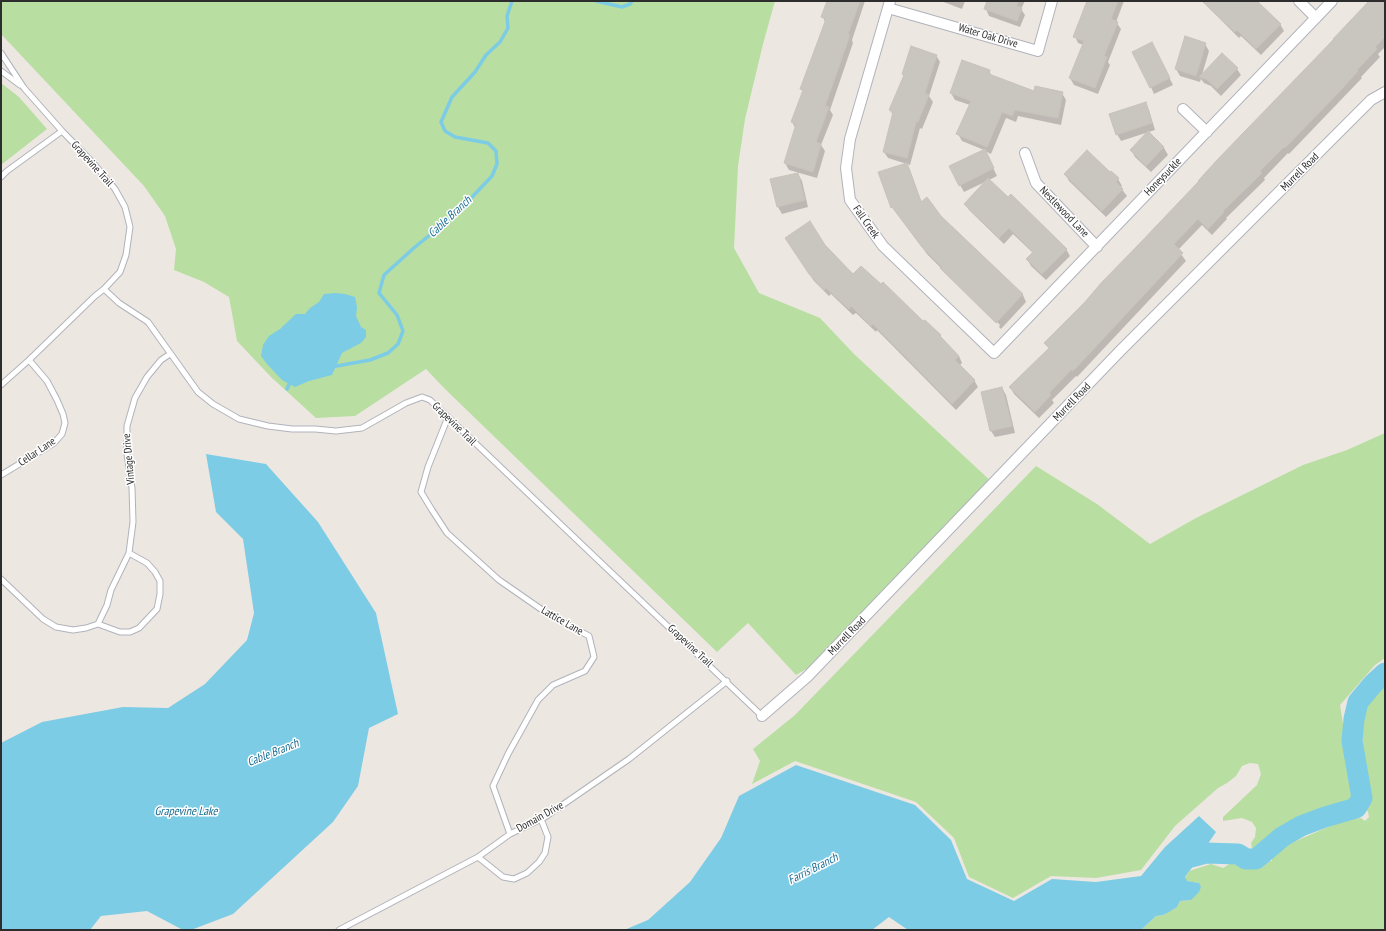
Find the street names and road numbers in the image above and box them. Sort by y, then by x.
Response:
street label: Water Oak Drive [957,21,1019,51]
street label: Grapevine Trail [68,139,116,189]
street label: Murrell Road [1278,150,1322,194]
street label: Honeysuckle [1142,155,1184,199]
street label: Nestlewood Lane [1037,184,1091,240]
street label: Fall Creek [850,203,882,241]
street label: Murrell Road [1050,380,1094,424]
street label: Grapevine Trail [429,400,479,448]
street label: Vintage Drive [120,433,138,485]
street label: Cellar Lane [16,435,58,469]
street label: Lattice Lane [539,604,585,638]
street label: Murrell Road [825,614,869,658]
street label: Grapevine Trail [665,622,715,670]
street label: Domain Drive [514,799,566,835]

